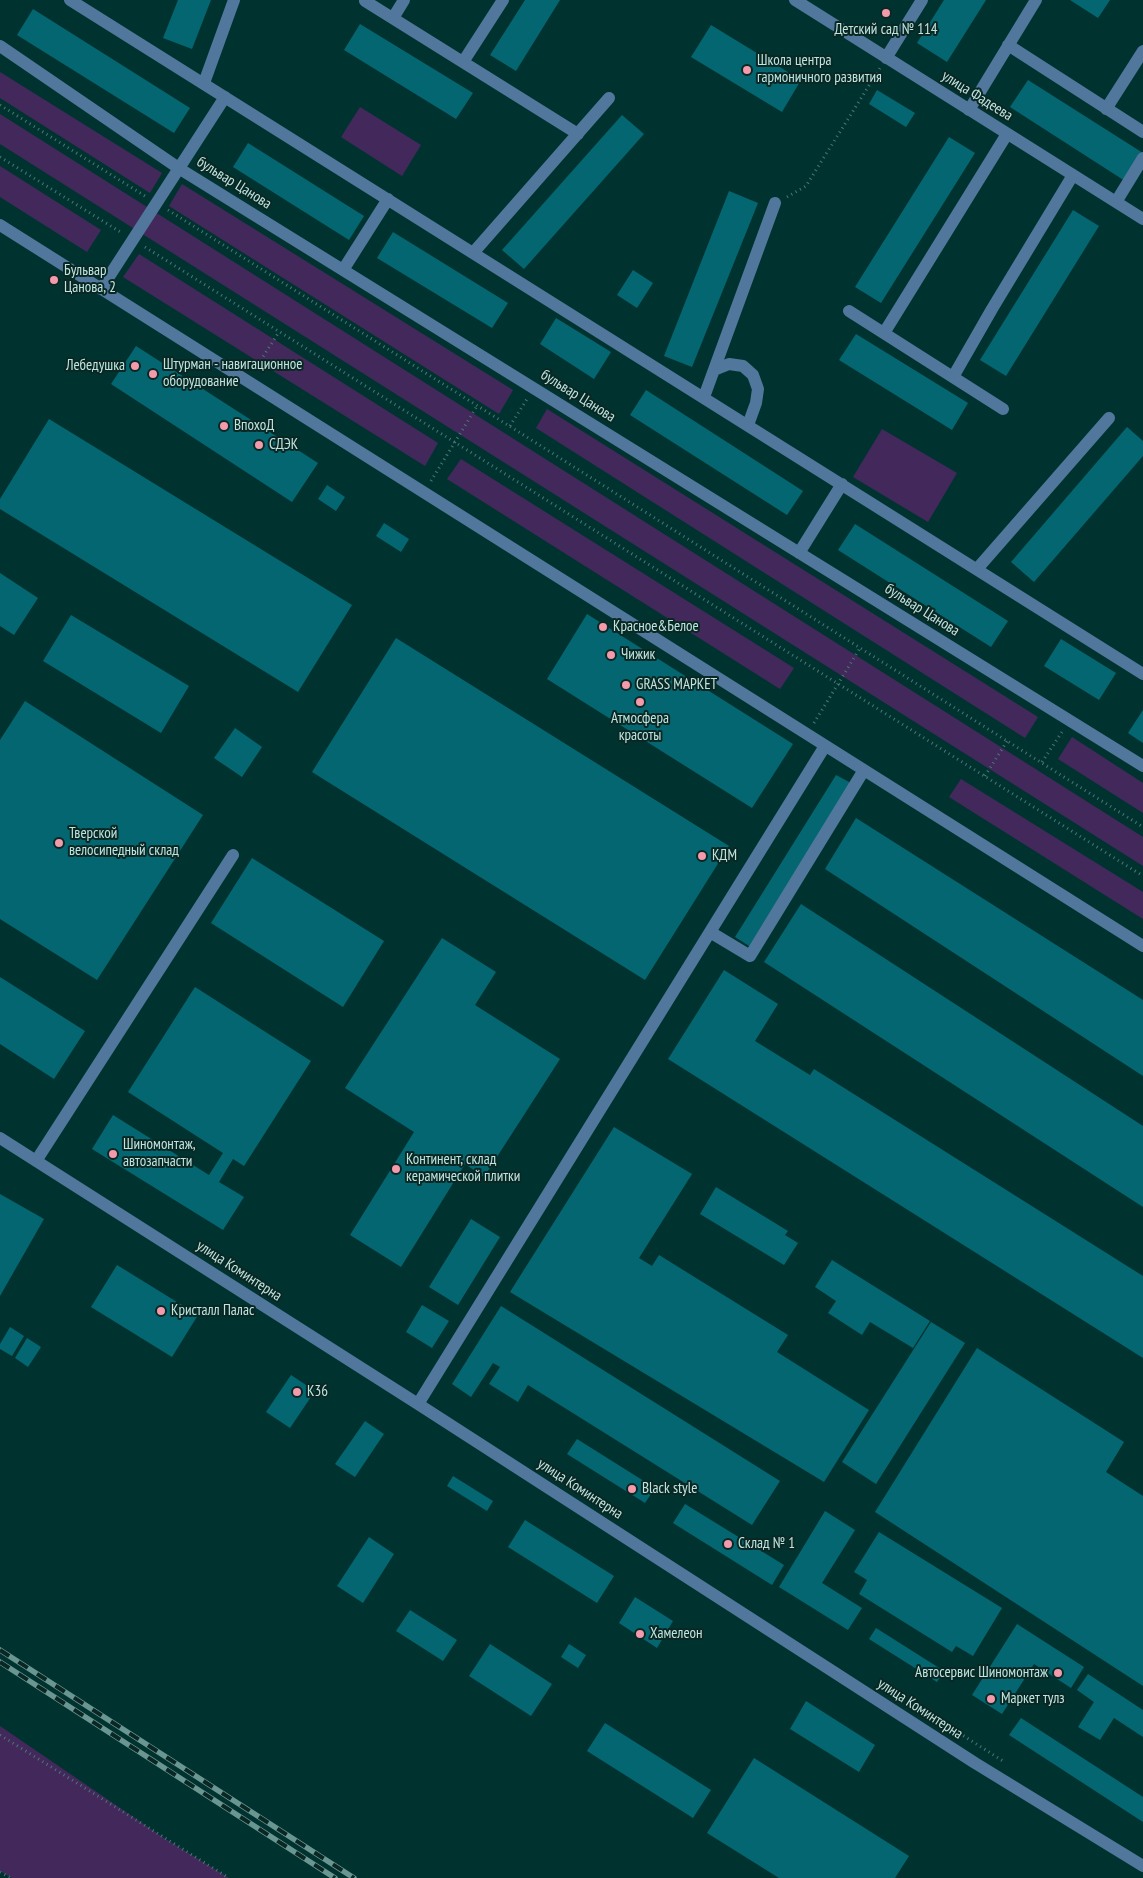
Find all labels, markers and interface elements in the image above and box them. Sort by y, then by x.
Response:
marker: Детский сад № 114 [880,7,892,19]
place label: Детский сад № 114 [834,21,938,39]
place label: Школа центра гармоничного развития [757,52,882,87]
marker: Школа центра гармоничного развития [741,64,753,76]
street label: улица Фадеева [938,67,1016,125]
street label: бульвар Цанова [193,153,275,213]
place label: Бульвар Цанова, 2 [64,262,116,297]
marker: Бульвар Цанова, 2 [48,274,60,286]
place label: Штурман - навигационное оборудование [163,356,302,391]
place label: Лебедушка [66,357,125,375]
marker: Лебедушка [129,360,141,372]
street label: бульвар Цанова [537,366,619,426]
marker: Штурман - навигационное оборудование [147,368,159,380]
place label: ВпохоД [234,417,274,435]
marker: ВпохоД [218,420,230,432]
place label: СДЭК [269,436,298,454]
marker: СДЭК [253,439,265,451]
street label: бульвар Цанова [881,580,963,640]
place label: Красное&Белое [613,618,699,636]
marker: Красное&Белое [597,621,609,633]
place label: Чижик [621,646,655,664]
marker: Чижик [605,649,617,661]
place label: GRASS МАРКЕТ [636,676,717,694]
marker: GRASS МАРКЕТ [620,679,632,691]
marker: Атмосфера красоты [634,696,646,708]
place label: Атмосфера красоты [611,710,669,745]
place label: Тверской велосипедный склад [69,825,179,860]
marker: Тверской велосипедный склад [53,837,65,849]
place label: КДМ [712,847,737,865]
marker: КДМ [696,850,708,862]
place label: Шиномонтаж, автозапчасти [123,1136,196,1171]
marker: Шиномонтаж, автозапчасти [107,1148,119,1160]
place label: Континент, склад керамической плитки [406,1151,520,1186]
marker: Континент, склад керамической плитки [390,1163,402,1175]
street label: улица Коминтерна [193,1237,285,1305]
place label: Кристалл Палас [171,1302,254,1320]
marker: Кристалл Палас [155,1305,167,1317]
place label: К36 [307,1383,328,1401]
marker: К36 [291,1386,303,1398]
street label: улица Коминтерна [534,1455,626,1523]
place label: Black style [642,1480,697,1498]
marker: Black style [626,1483,638,1495]
place label: Склад № 1 [738,1535,795,1553]
marker: Склад № 1 [722,1538,734,1550]
place label: Хамелеон [650,1625,702,1643]
marker: Хамелеон [634,1628,646,1640]
place label: Автосервис Шиномонтаж [915,1664,1048,1682]
marker: Автосервис Шиномонтаж [1052,1667,1064,1679]
street label: улица Коминтерна [874,1675,966,1743]
place label: Маркет тулз [1001,1690,1065,1708]
marker: Маркет тулз [985,1693,997,1705]

